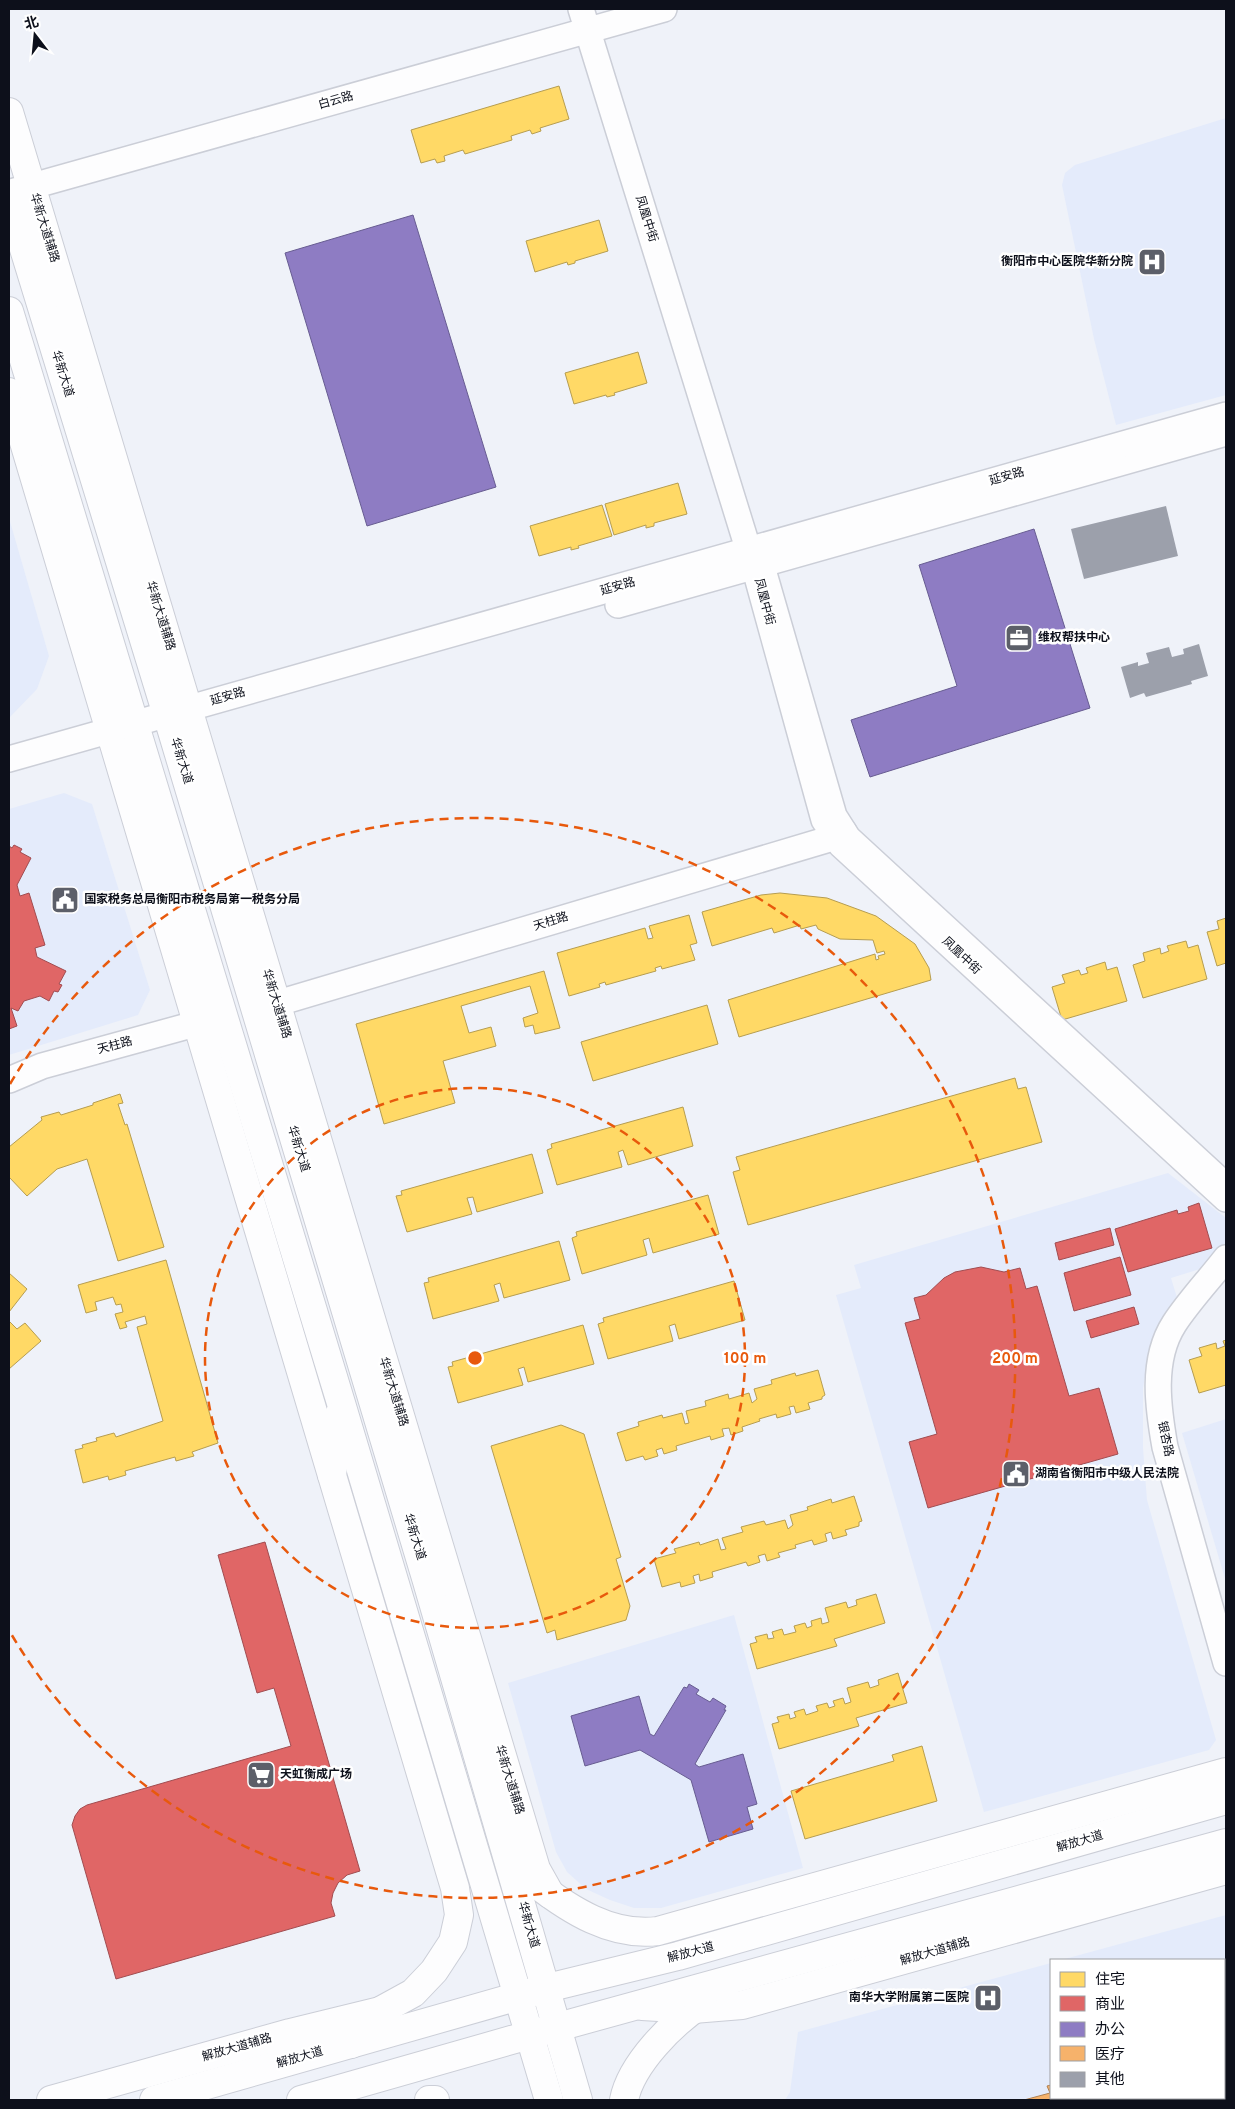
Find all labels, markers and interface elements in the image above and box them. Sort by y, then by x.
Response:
north arrow [10,10,60,60]
text: 北 [23,14,41,34]
street label: 白云路 [316,88,356,114]
street label: 华新大道辅路 [26,191,62,265]
street label: 凤凰中街 [631,194,661,244]
hospital icon: 衡阳市中心医院华新分院 [1137,247,1167,277]
place label: 衡阳市中心医院华新分院 [1001,254,1133,270]
street label: 华新大道 [47,349,77,399]
street label: 延安路 [987,464,1027,490]
street label: 延安路 [598,574,638,600]
street label: 凤凰中街 [750,577,778,627]
street label: 华新大道辅路 [142,579,178,653]
office icon: 维权帮扶中心 [1004,623,1034,653]
place label: 维权帮扶中心 [1038,630,1110,646]
street label: 延安路 [208,684,248,710]
street label: 华新大道 [166,736,196,786]
public building icon: 国家税务总局衡阳市税务局第一税务分局 [50,885,80,915]
place label: 国家税务总局衡阳市税务局第一税务分局 [84,892,300,908]
street label: 天柱路 [531,909,571,935]
street label: 凤凰中街 [938,934,984,978]
street label: 华新大道辅路 [258,967,294,1041]
street label: 天柱路 [96,1034,134,1058]
street label: 华新大道 [283,1124,313,1174]
centre of rings [466,1349,484,1367]
text: 100 m [724,1350,766,1369]
text: 200 m [992,1350,1038,1369]
street label: 华新大道辅路 [375,1355,411,1429]
street label: 银杏路 [1153,1420,1177,1458]
public building icon: 湖南省衡阳市中级人民法院 [1001,1459,1031,1489]
place label: 湖南省衡阳市中级人民法院 [1035,1466,1179,1482]
street label: 华新大道 [399,1512,429,1562]
street label: 华新大道辅路 [491,1743,527,1817]
supermarket icon: 天虹衡成广场 [246,1760,276,1790]
place label: 天虹衡成广场 [280,1767,352,1783]
street label: 解放大道 [1055,1828,1105,1856]
street label: 华新大道 [514,1900,542,1950]
street label: 解放大道辅路 [898,1934,972,1970]
street label: 解放大道 [666,1939,716,1967]
legend [1050,1959,1225,2099]
text: 住宅 [1095,1971,1125,1990]
hospital icon: 南华大学附属第二医院 [973,1983,1003,2013]
place label: 南华大学附属第二医院 [849,1990,969,2006]
text: 商业 [1095,1996,1125,2015]
text: 办公 [1095,2021,1125,2040]
street label: 解放大道辅路 [200,2030,274,2066]
street label: 解放大道 [275,2044,325,2072]
text: 医疗 [1095,2046,1125,2065]
text: 其他 [1095,2071,1125,2090]

